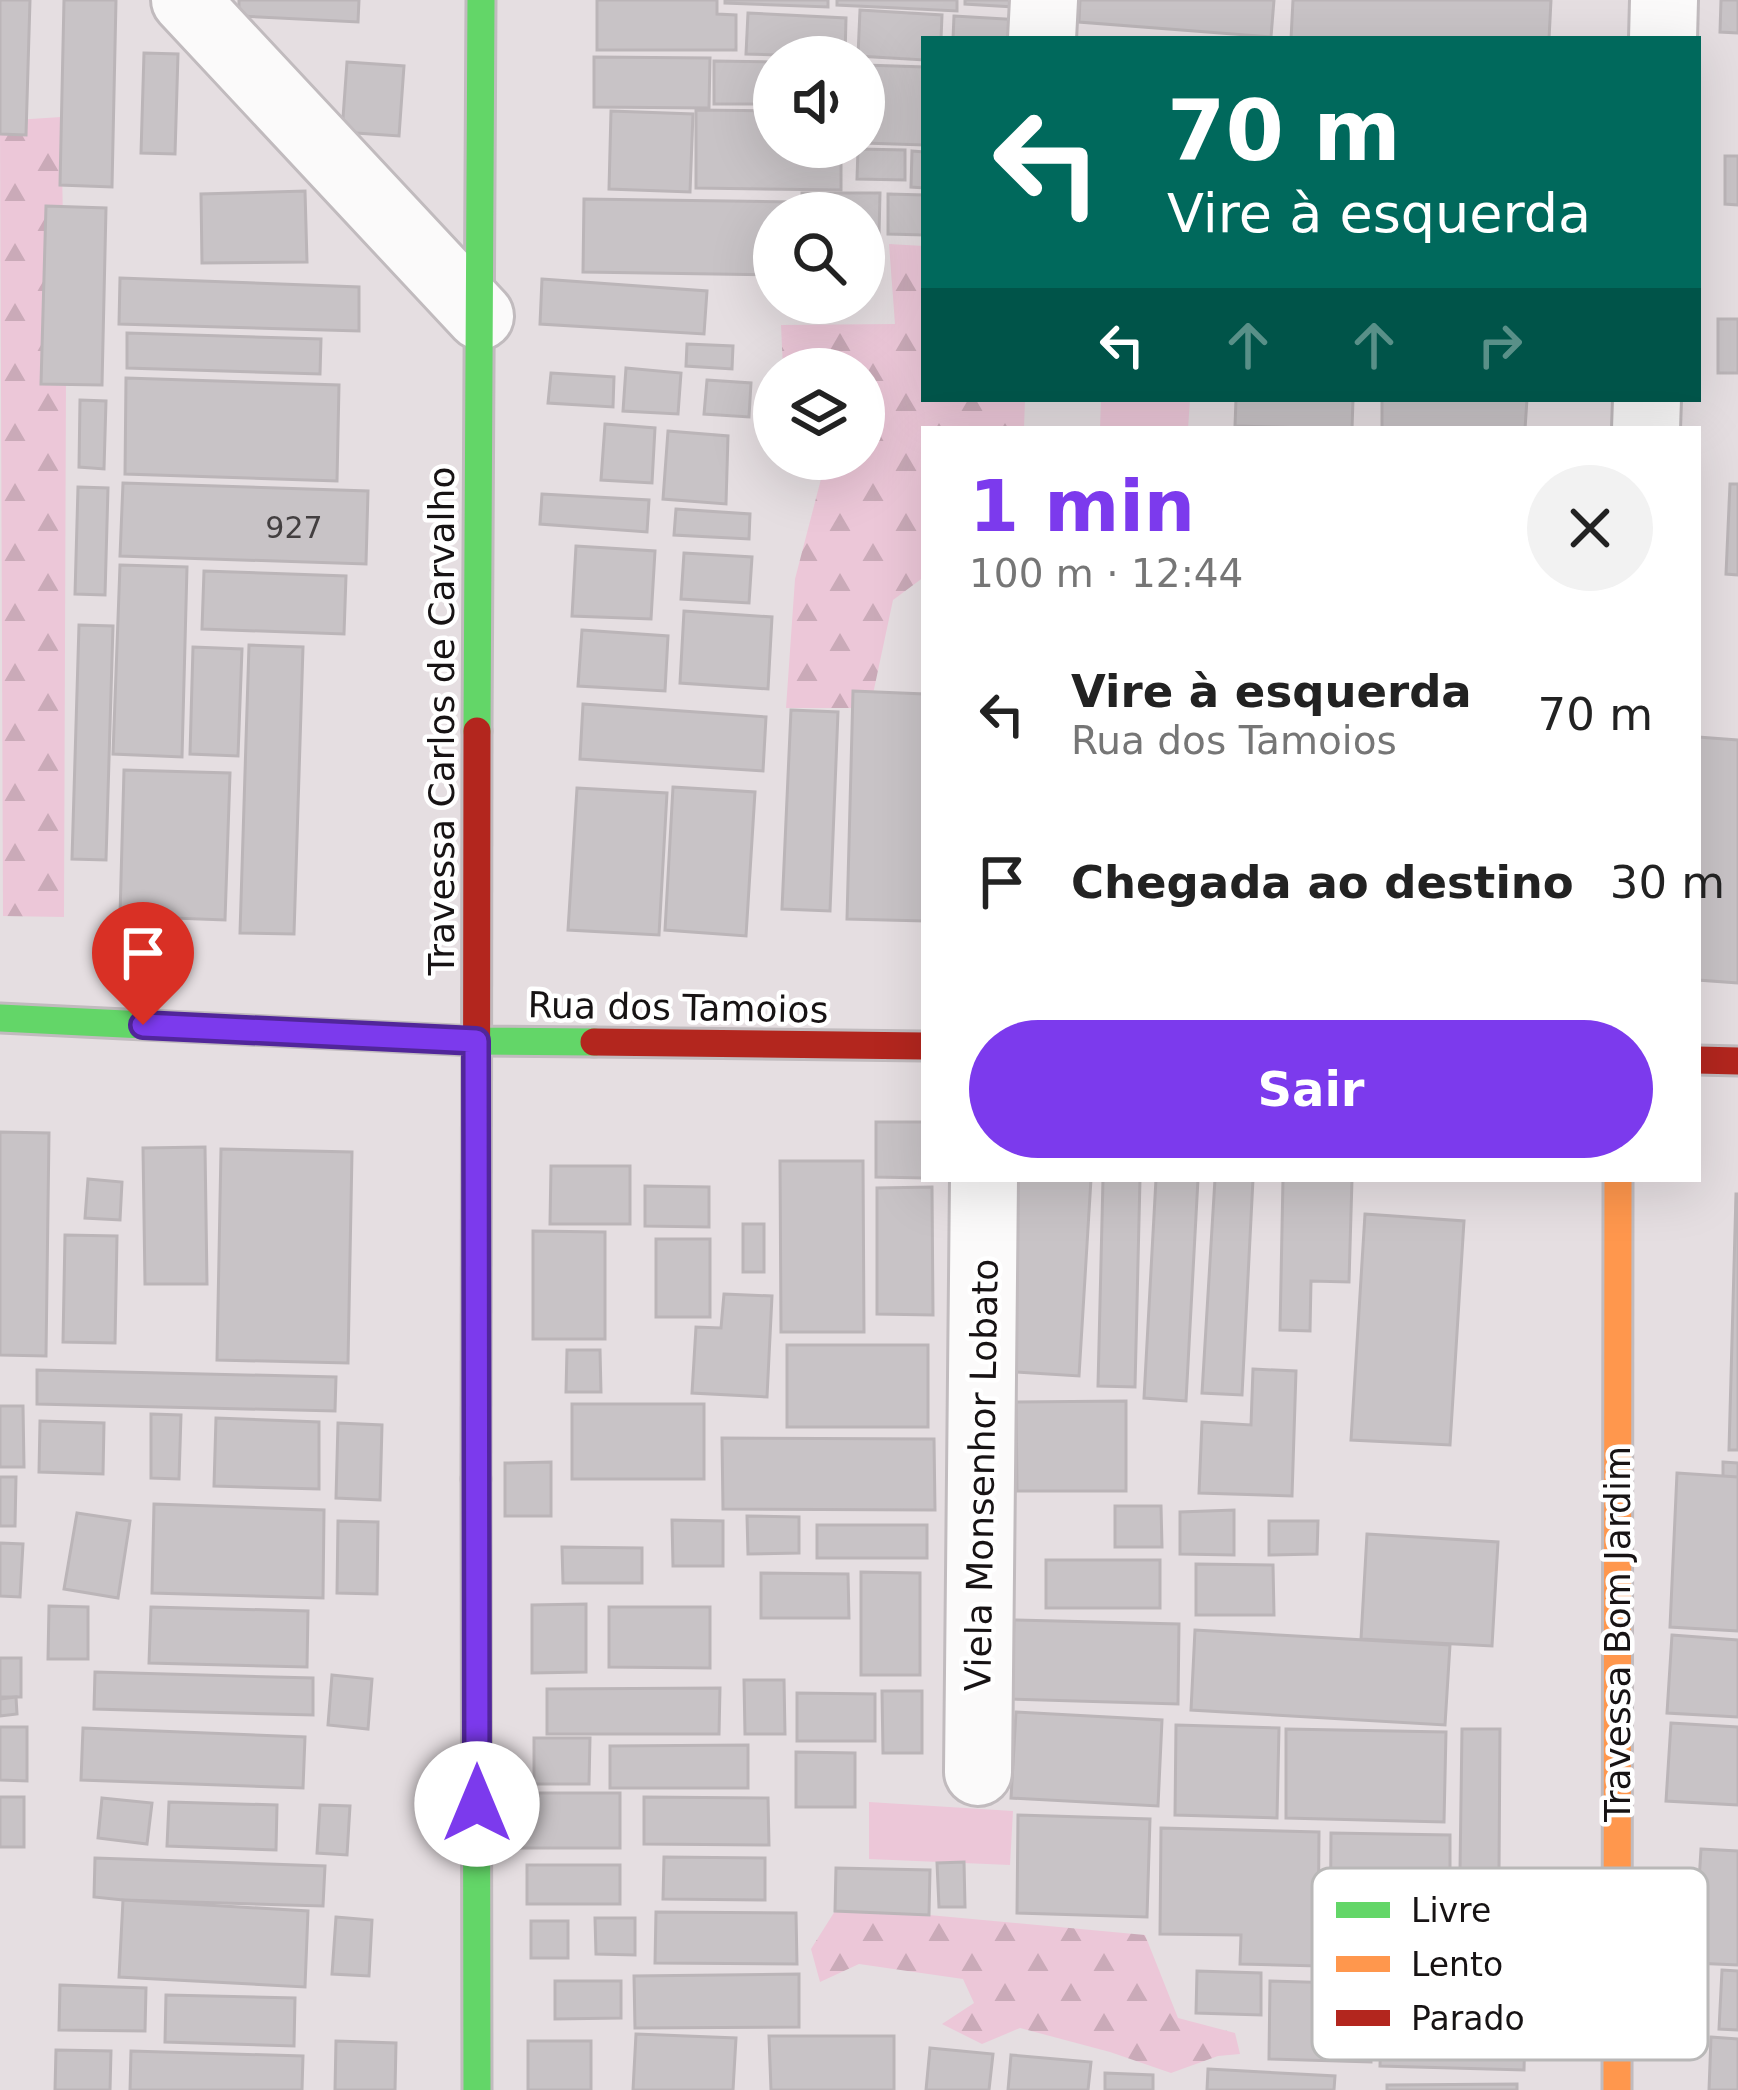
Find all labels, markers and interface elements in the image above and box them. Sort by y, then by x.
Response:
map controls [753,36,885,480]
button: sound [753,36,885,168]
text: 70 m [1167,82,1401,180]
icon: left [969,84,1125,240]
text: Vire à esquerda [1167,182,1591,245]
button: search [753,192,885,324]
icon: left [1089,312,1155,378]
icon: ahead [1215,312,1281,378]
icon: ahead [1341,312,1407,378]
icon: right [1467,312,1533,378]
button: layers [753,348,885,480]
text: 1 min [969,464,1195,548]
button: close [1527,465,1653,591]
street label: Travessa Carlos de Carvalho [421,467,462,976]
house number: 927 [265,510,323,545]
text: 100 m · 12:44 [969,551,1243,596]
text: Vire à esquerda [1071,665,1472,718]
icon: left [969,681,1035,747]
text: 70 m [1538,688,1653,741]
text: Rua dos Tamoios [1071,718,1397,763]
icon: arrive [969,849,1035,915]
text: Chegada ao destino [1071,856,1574,909]
text: 30 m [1610,856,1725,909]
pin [92,902,194,1025]
icon: arrive [110,920,176,986]
street label: Rua dos Tamoios [527,984,829,1031]
button: Sair [969,1020,1653,1158]
street label: Viela Monsenhor Lobato [957,1258,1006,1692]
street label: Travessa Bom Jardim [1597,1446,1638,1823]
position arrow [414,1741,540,1867]
legend [1312,1868,1708,2060]
text: Livre [1411,1891,1491,1930]
text: Lento [1411,1945,1503,1984]
text: Parado [1411,1999,1525,2038]

